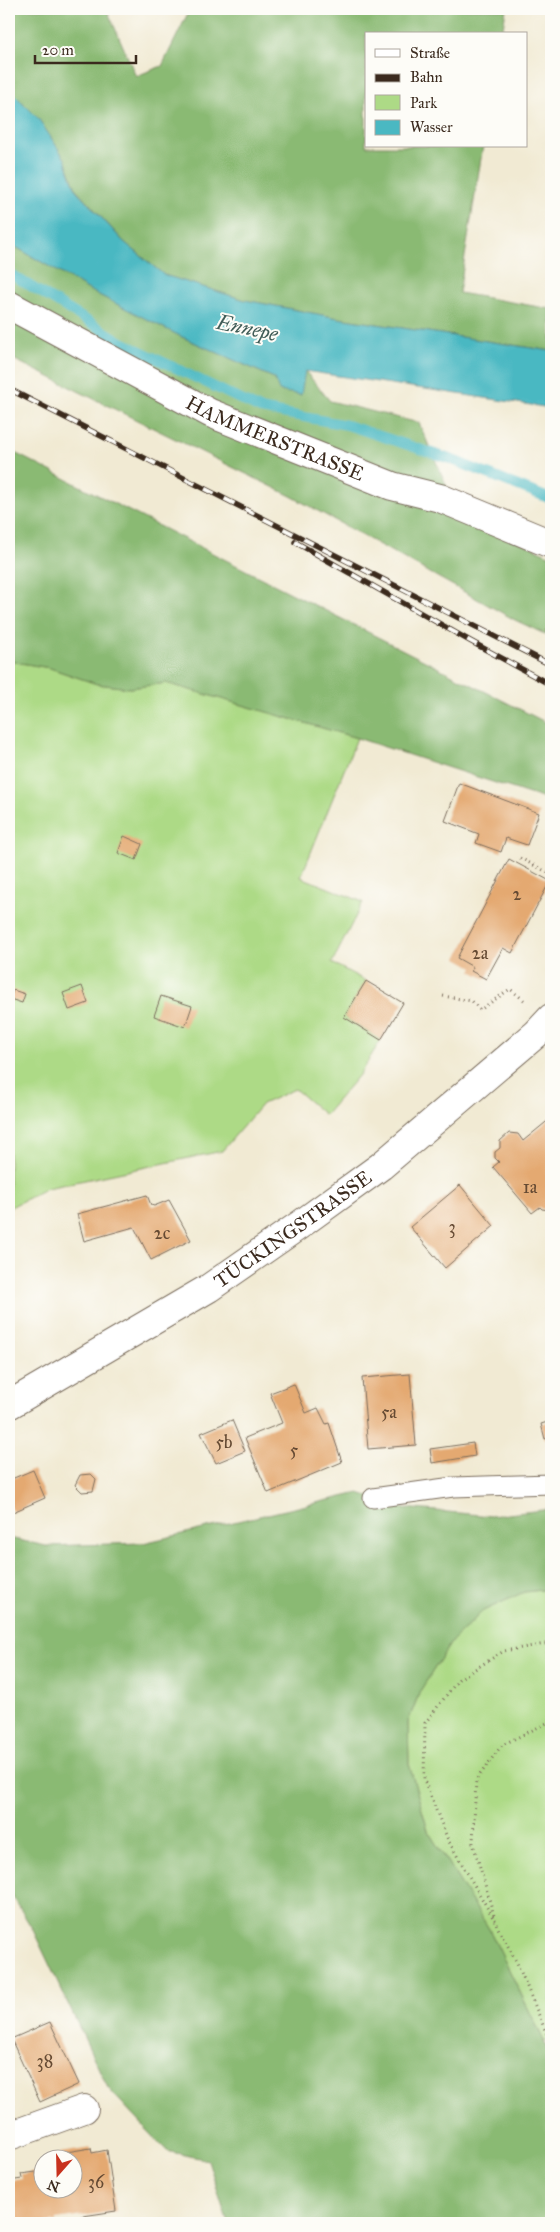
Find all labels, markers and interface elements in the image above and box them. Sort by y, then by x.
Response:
scale bar [35,32,136,64]
legend [365,32,528,148]
text: 20 m [42,41,74,59]
text: Straße [410,44,450,62]
text: Bahn [410,68,443,86]
text: Park [410,94,437,112]
text: Wasser [410,118,453,136]
water label: Ennepe [213,309,281,347]
street label: HAMMERSTRASSE [182,390,368,486]
house number: 2 [513,883,522,905]
house number: 2a [472,942,489,964]
street label: TÜCKINGSTRASSE [209,1165,376,1293]
house number: 1a [523,1176,538,1198]
house number: 3 [448,1216,456,1238]
house number: 2c [154,1222,171,1244]
house number: 5a [381,1401,397,1423]
house number: 5b [215,1431,233,1453]
house number: 5 [290,1439,299,1461]
house number: 38 [37,2050,53,2072]
north arrow [32,2150,82,2200]
house number: 36 [88,2171,105,2193]
text: N [45,2176,62,2196]

